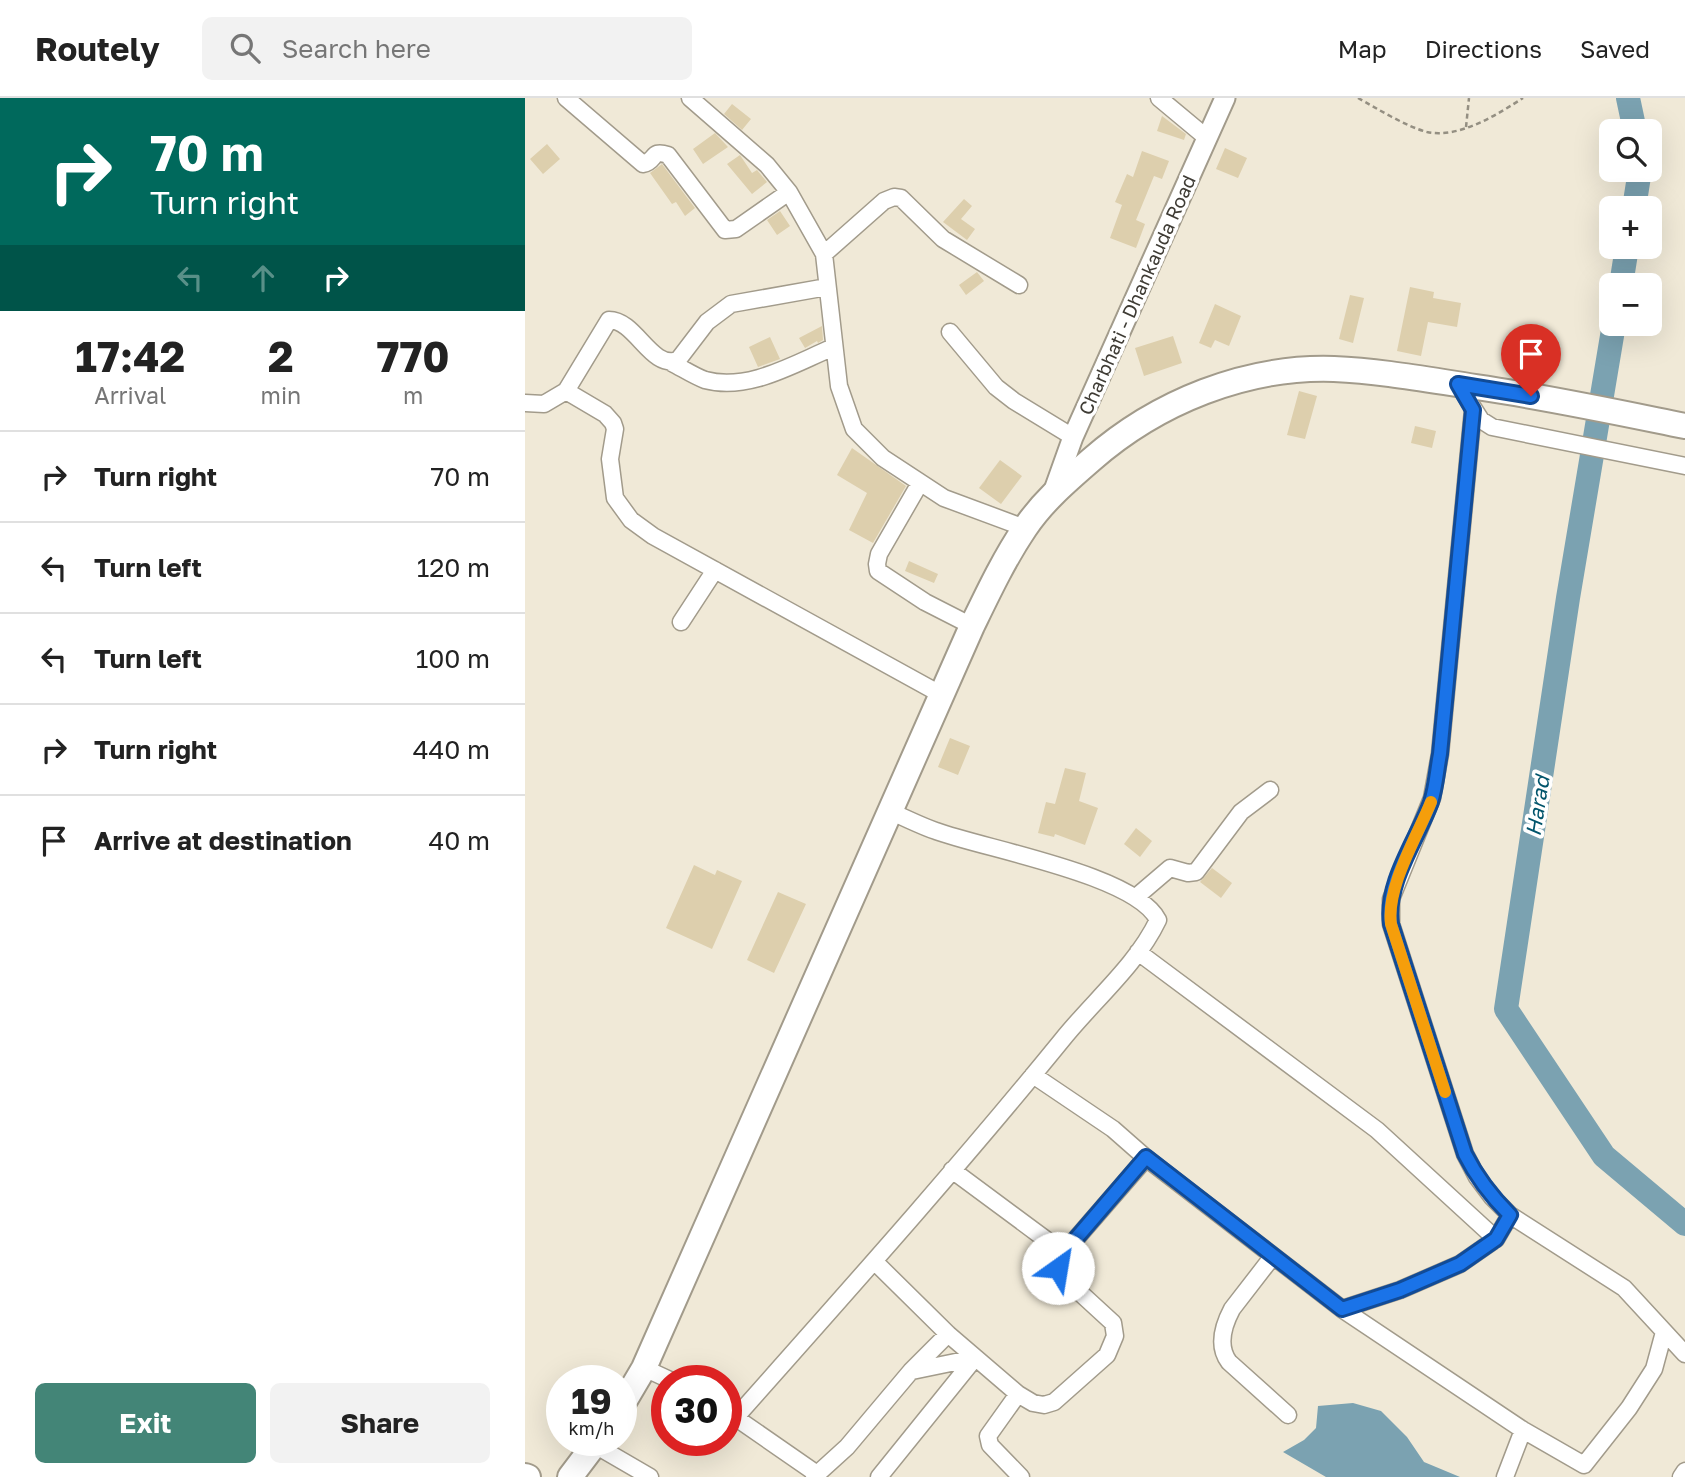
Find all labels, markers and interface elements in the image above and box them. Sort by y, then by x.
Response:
search box [202,17,692,80]
text: Routely [35,29,160,68]
icon: search [226,29,264,67]
text: Search here [282,33,431,64]
text: Map [1338,34,1387,63]
text: Directions [1425,34,1542,63]
text: Saved [1580,34,1650,63]
map controls [1599,119,1662,336]
button: search [1599,119,1662,182]
text: 70 m [150,123,264,182]
icon: right [35,126,126,217]
street label: Charbhati - Dhankauda Road [1073,171,1200,418]
text: Turn right [150,183,299,221]
button: + [1599,196,1662,259]
icon: left [171,259,209,297]
icon: ahead [244,259,282,297]
icon: right [317,259,355,297]
button: − [1599,273,1662,336]
pin [1501,324,1561,396]
text: 17:42 [75,331,185,381]
text: 2 [268,331,294,381]
text: 770 [377,331,450,381]
icon: arrive [1512,335,1550,373]
text: Arrival [94,381,166,409]
text: min [261,381,301,409]
text: m [403,381,423,409]
icon: right [35,458,73,496]
text: Turn right [94,461,217,492]
text: 70 m [431,461,490,492]
icon: left [35,549,73,587]
text: Turn left [94,552,202,583]
text: 120 m [417,552,490,583]
icon: left [35,640,73,678]
text: Turn left [94,643,202,674]
text: 100 m [416,643,490,674]
icon: right [35,731,73,769]
text: Turn right [94,734,217,765]
text: 440 m [413,734,490,765]
water label: Harad [1519,772,1555,838]
icon: arrive [35,822,73,860]
text: Arrive at destination [94,825,352,856]
text: 40 m [429,825,490,856]
position arrow [1021,1231,1095,1305]
speed limit sign: 30 [651,1365,742,1456]
text: 19 [571,1380,612,1422]
button: Exit [35,1383,256,1463]
button: Share [270,1383,490,1463]
text: km/h [569,1417,614,1439]

